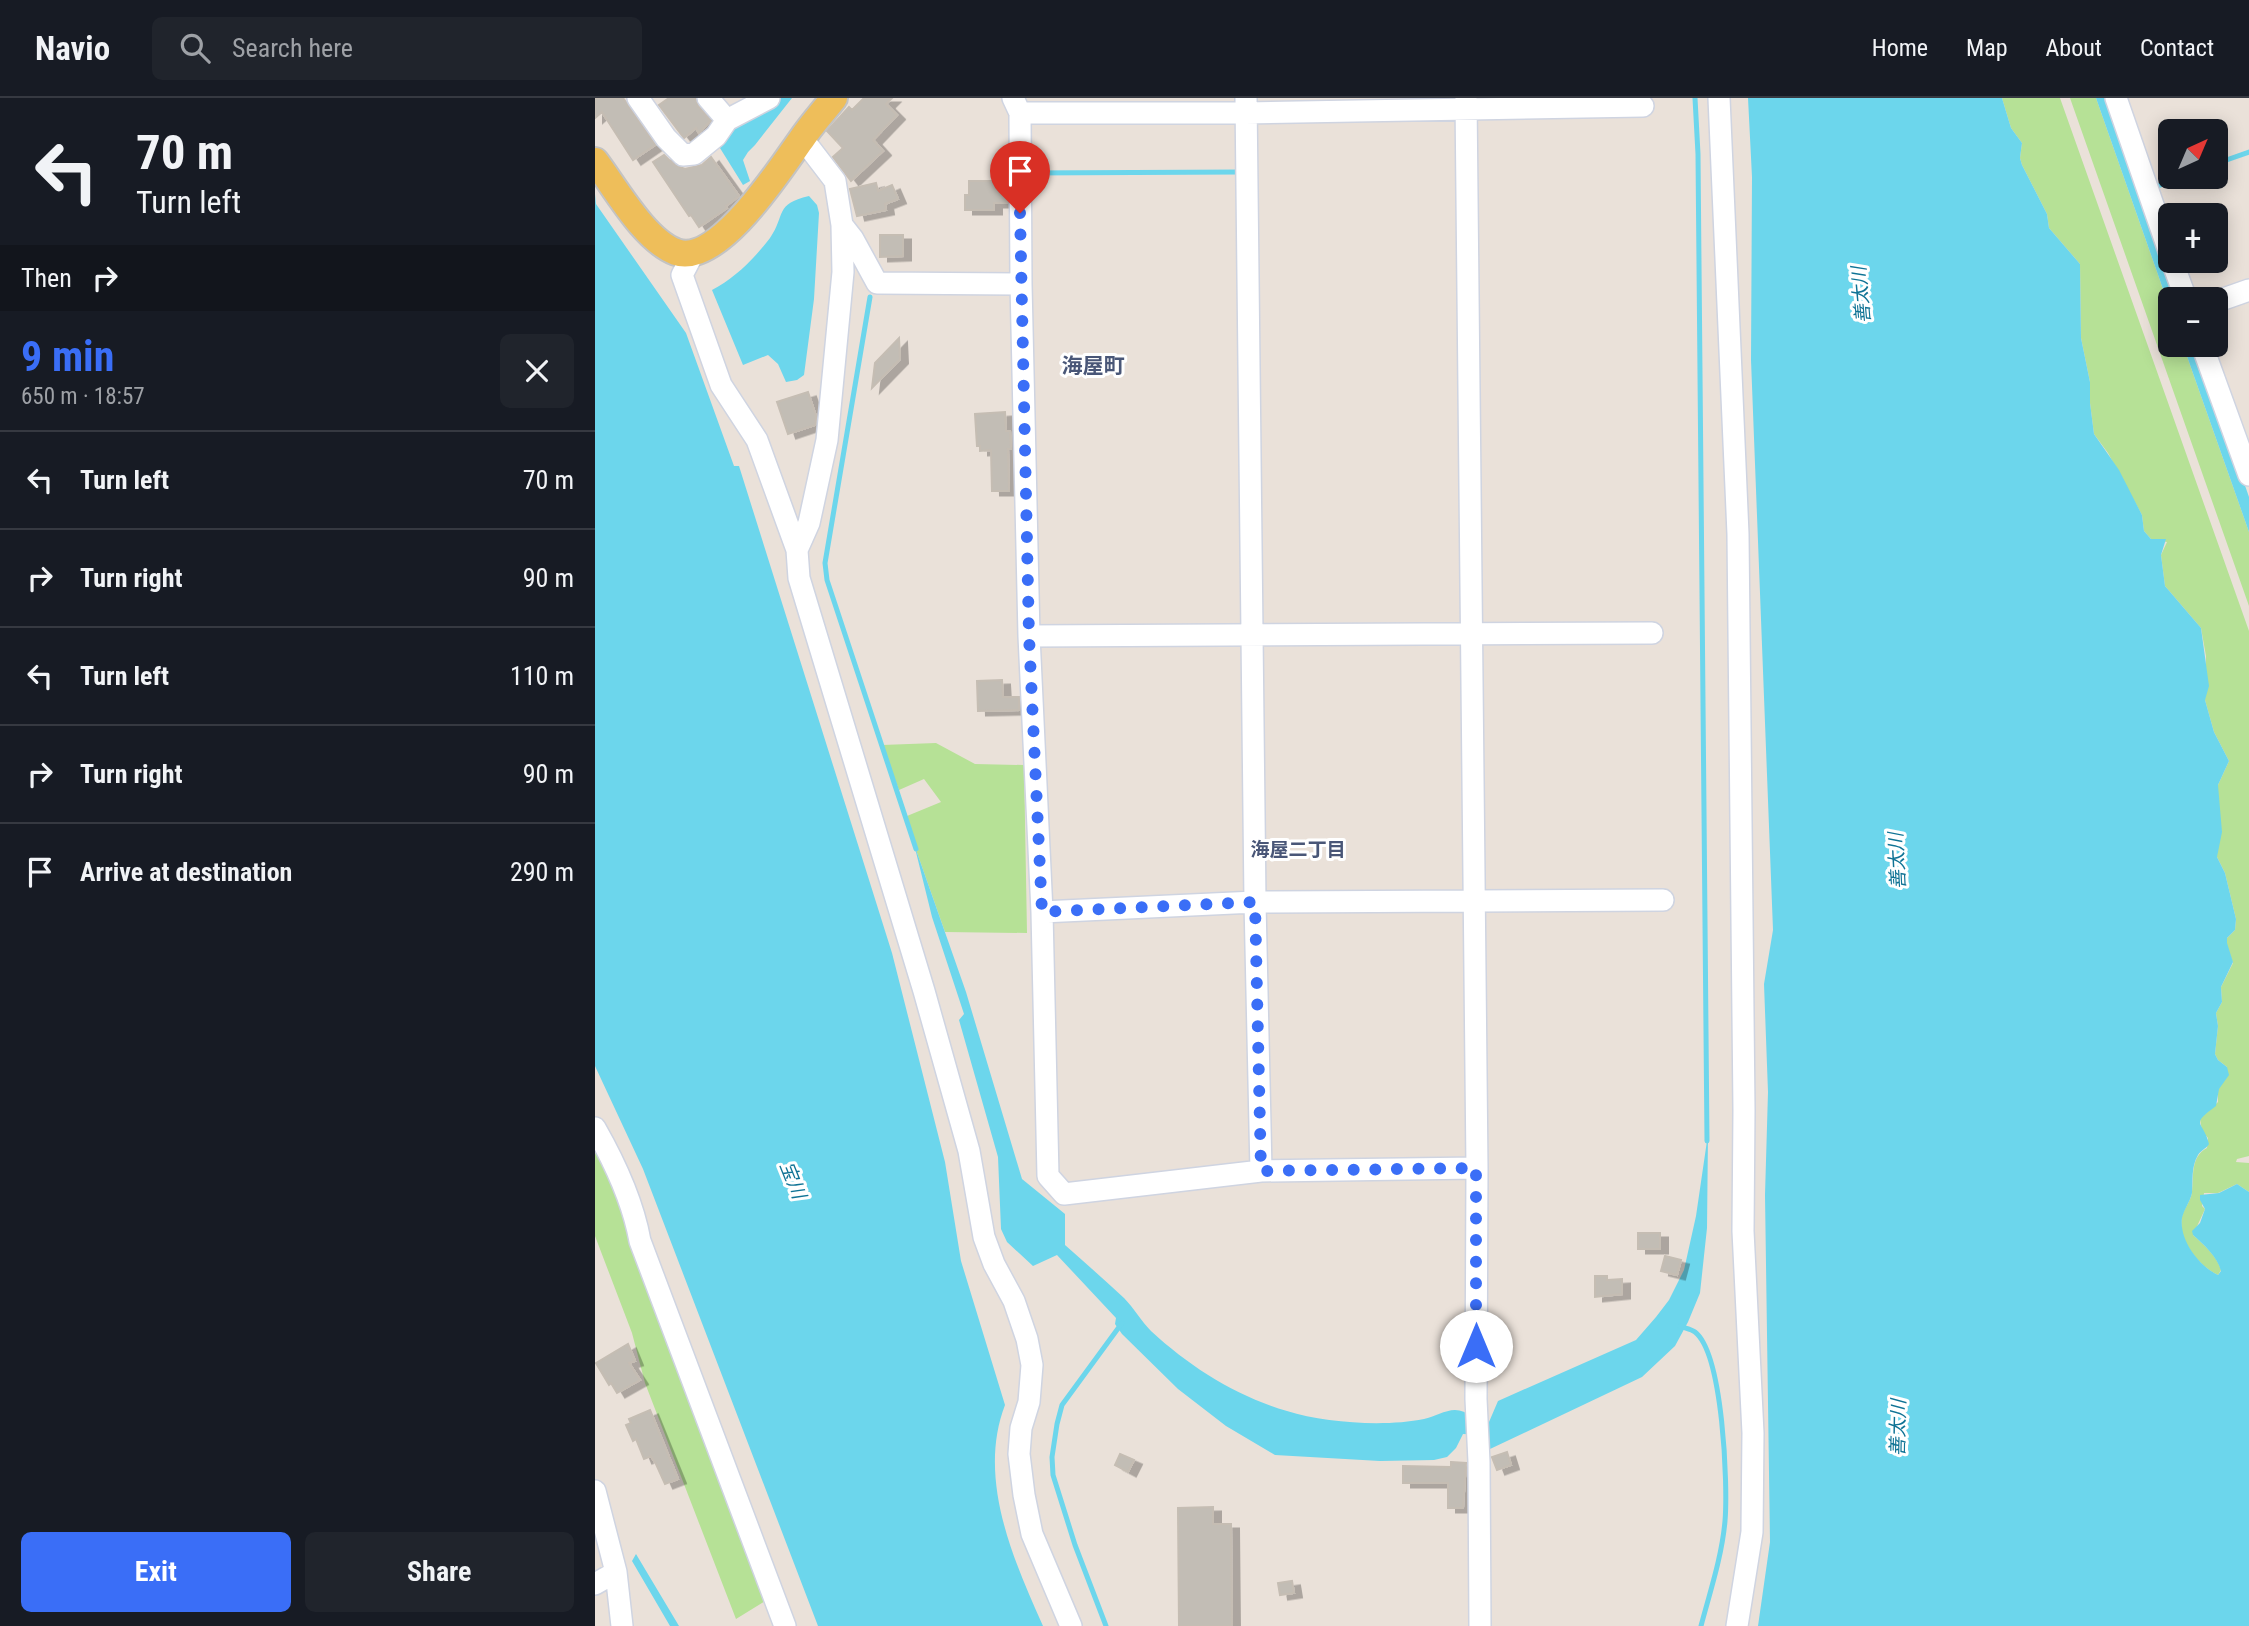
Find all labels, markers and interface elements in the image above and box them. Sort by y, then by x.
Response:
search box [152,17,642,80]
text: Navio [35,29,110,68]
icon: search [176,29,214,67]
text: Search here [232,33,353,63]
text: Home [1872,34,1928,62]
text: Map [1966,34,2008,62]
text: About [2046,34,2102,62]
text: Contact [2140,34,2214,62]
north arrow [2158,119,2228,189]
map controls [2158,119,2228,357]
text: 70 m [136,124,233,181]
icon: left [21,126,112,217]
pin [990,141,1050,213]
icon: arrive [1001,152,1039,190]
text: Turn left [136,183,241,221]
button: + [2158,203,2228,273]
icon: right [86,259,124,297]
text: Then [21,263,72,293]
water label: 善太川 [1847,264,1875,324]
button: − [2158,287,2228,357]
text: 9 min [21,332,114,381]
button: close [500,334,574,408]
district label: 海屋町 [1062,354,1125,378]
text: 650 m · 18:57 [21,383,145,410]
icon: left [21,461,59,499]
text: Turn left [80,465,169,495]
text: 70 m [523,465,574,495]
icon: right [21,559,59,597]
text: Turn right [80,563,182,593]
text: 90 m [523,563,574,593]
icon: left [21,657,59,695]
text: Turn left [80,661,169,691]
text: 110 m [510,661,574,691]
icon: right [21,755,59,793]
text: Turn right [80,759,182,789]
text: 90 m [523,759,574,789]
water label: 善太川 [1884,830,1910,890]
district label: 海屋二丁目 [1250,838,1346,861]
icon: arrive [21,853,59,891]
text: Arrive at destination [80,857,292,887]
text: 290 m [510,857,574,887]
water label: 宝川 [775,1158,812,1204]
position arrow [1439,1309,1513,1383]
water label: 善太川 [1886,1397,1910,1457]
button: Exit [21,1532,291,1612]
button: Share [305,1532,574,1612]

